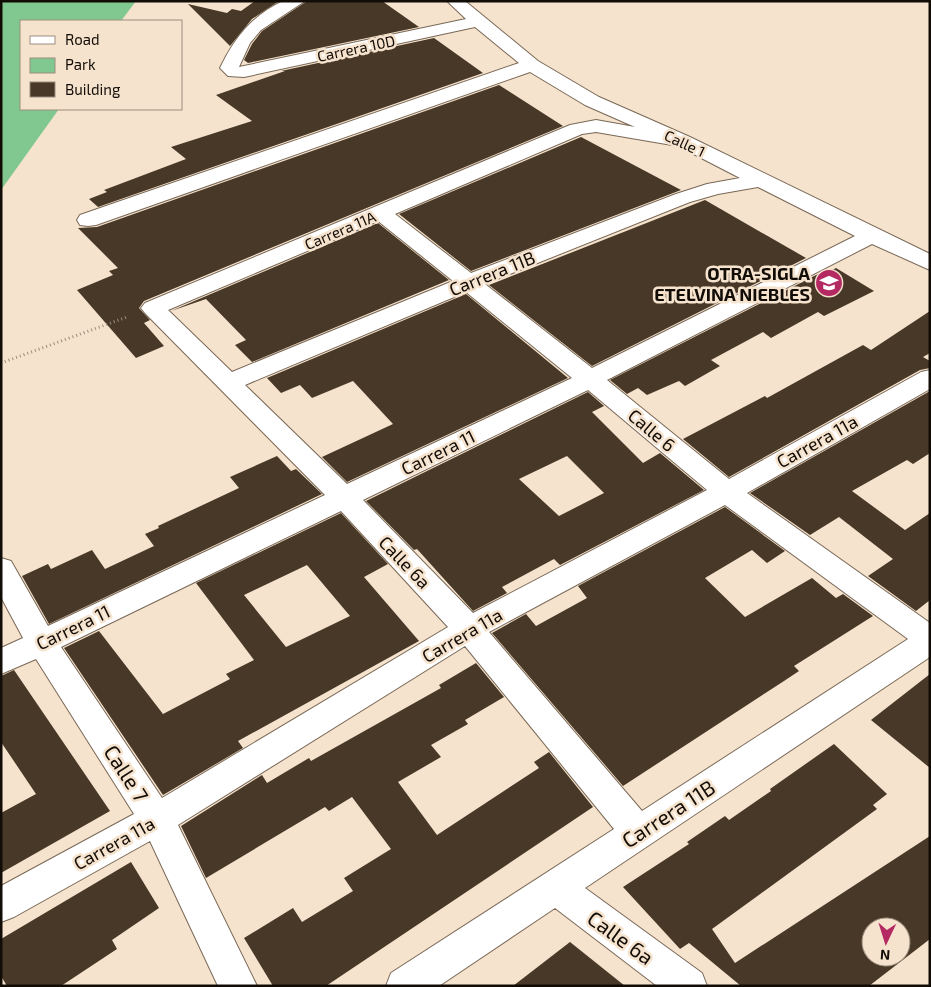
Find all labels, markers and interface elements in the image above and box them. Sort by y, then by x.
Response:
legend [20,20,182,110]
text: Road [65,30,100,48]
street label: Carrera 10D [315,31,397,65]
text: Park [65,55,96,73]
text: Building [65,80,121,98]
street label: Calle 1 [662,126,708,160]
street label: Carrera 11A [302,207,379,253]
street label: Carrera 11B [446,246,538,300]
place label: OTRA-SIGLA ETELVINA NIEBLES [654,262,810,305]
school or university icon: OTRA-SIGLA ETELVINA NIEBLES [814,268,844,298]
street label: Calle 6 [624,404,680,456]
street label: Carrera 11a [773,410,861,472]
street label: Carrera 11 [397,425,479,479]
street label: Calle 6a [375,531,435,593]
street label: Carrera 11 [32,600,114,654]
street label: Carrera 11a [418,603,506,667]
street label: Calle 7 [99,740,155,806]
street label: Carrera 11B [617,774,719,852]
street label: Carrera 11a [70,812,158,874]
street label: Calle 6a [583,905,659,969]
north arrow [861,917,911,967]
text: N [879,947,891,964]

